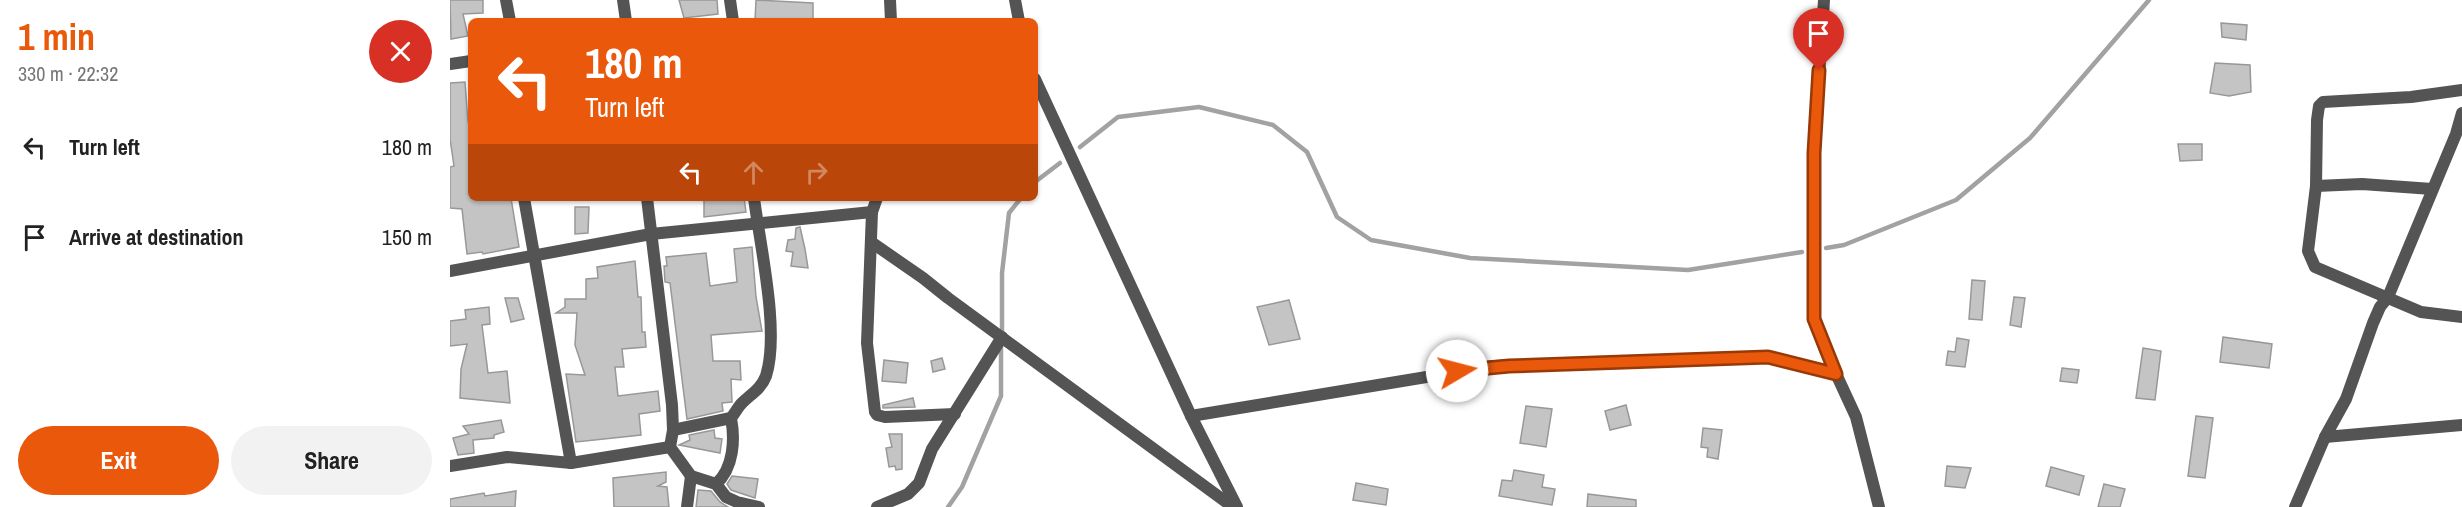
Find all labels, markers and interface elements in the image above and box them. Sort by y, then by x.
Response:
pin [1793,8,1844,70]
text: 1 min [18,13,95,61]
icon: arrive [1802,17,1835,50]
button: close [369,20,432,83]
text: 180 m [585,35,683,91]
icon: left [486,42,564,120]
text: 330 m · 22:32 [18,60,118,87]
text: Turn left [585,89,664,125]
icon: left [18,131,51,164]
text: Turn left [69,132,140,162]
text: 180 m [382,132,432,162]
icon: left [674,156,707,189]
icon: ahead [737,156,770,189]
icon: right [800,156,833,189]
icon: arrive [18,221,51,254]
text: Arrive at destination [69,222,243,252]
text: 150 m [382,222,432,252]
position arrow [1425,339,1489,403]
button: Exit [18,426,219,495]
button: Share [231,426,432,495]

